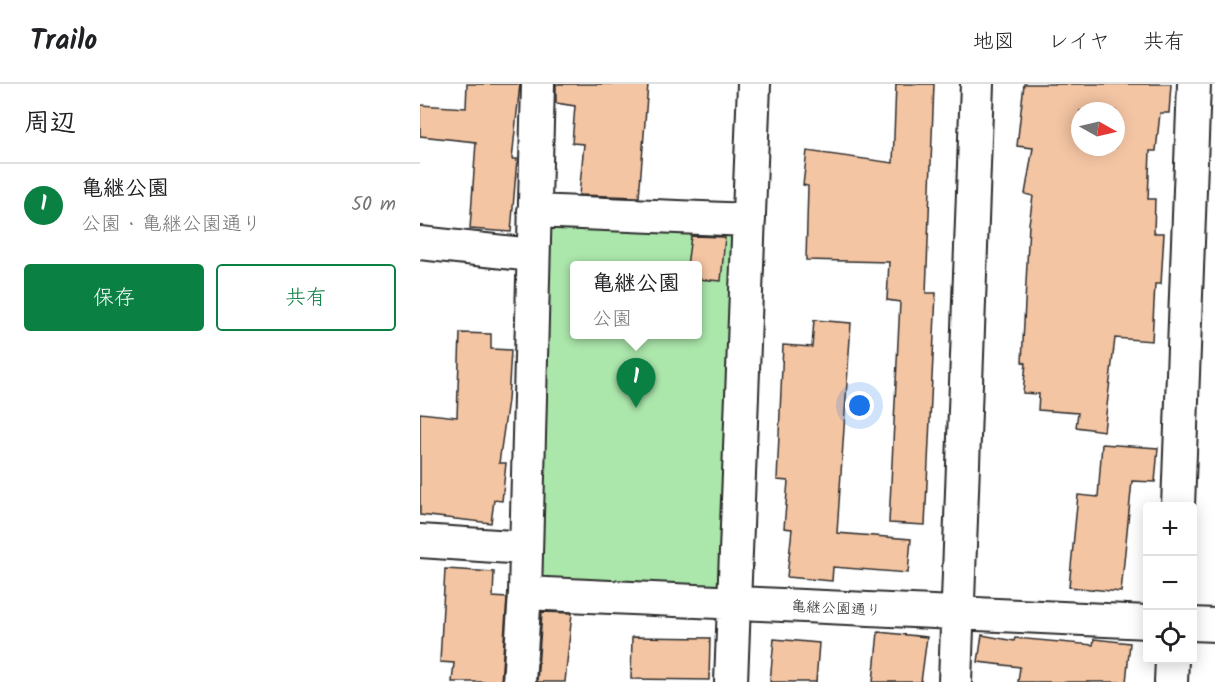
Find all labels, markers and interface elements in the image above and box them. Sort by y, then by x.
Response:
text: Trailo [30,19,97,64]
text: 地図 [973,26,1015,59]
text: レイヤ [1048,26,1110,59]
text: 共有 [1143,26,1185,59]
north arrow [1071,102,1125,156]
text: 周辺 [24,103,76,145]
text: 亀継公園 [81,172,169,207]
text: 1 [40,189,47,221]
text: 50 m [351,189,396,221]
text: 公園 · 亀継公園通り [81,209,262,241]
popup [570,261,702,339]
button: 保存 [24,264,204,331]
button: 共有 [216,264,396,331]
text: 亀継公園 [592,267,680,302]
text: 公園 [592,304,632,336]
pin: 1 [616,358,656,408]
your location [845,391,874,420]
map controls [1143,502,1197,664]
button: + [1143,502,1197,556]
button: − [1143,556,1197,610]
street label: 亀継公園通り [790,595,882,623]
button: locate [1143,610,1197,664]

